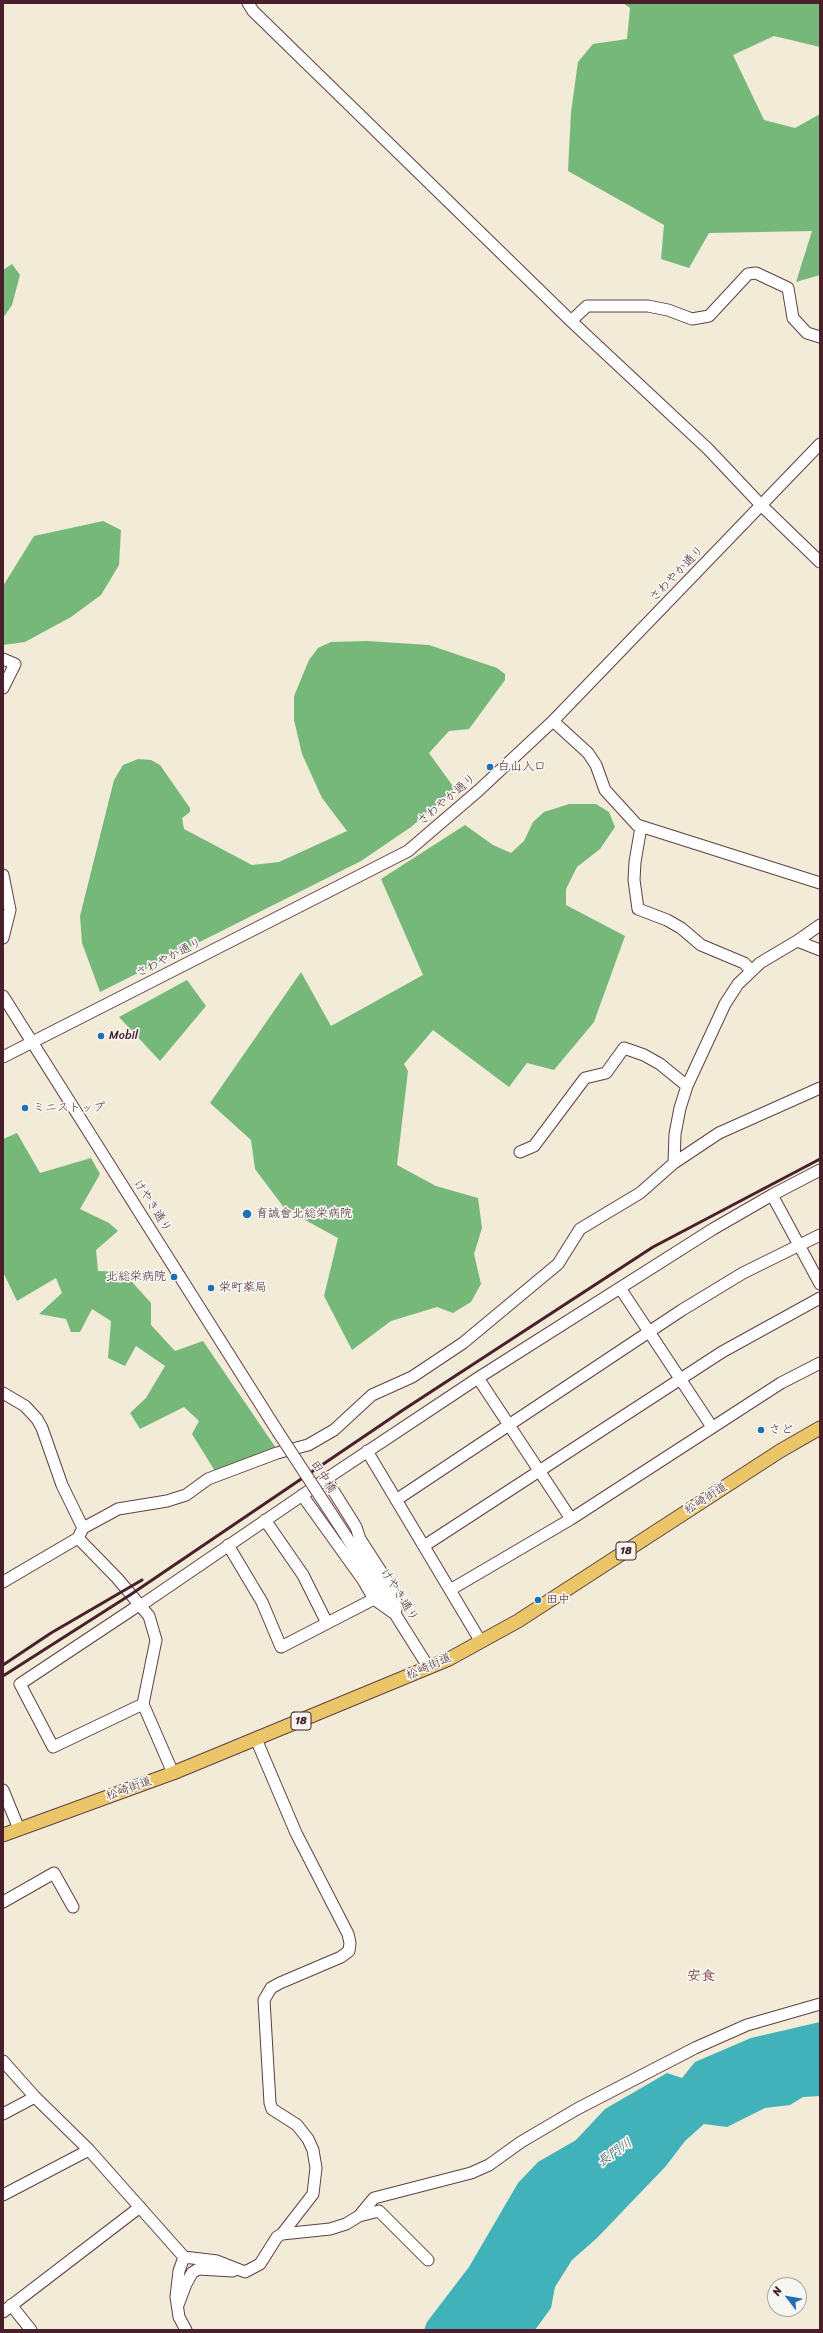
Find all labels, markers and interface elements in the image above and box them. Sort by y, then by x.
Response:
street label: さわやか通り [647,543,707,605]
place label: 白山入口 [498,760,546,774]
marker: 白山入口 [485,762,495,772]
street label: さわやか通り [415,771,479,829]
street label: さわやか通り [134,935,204,981]
place label: Mobil [109,1029,138,1043]
marker: Mobil [96,1031,106,1041]
place label: ミニストップ [33,1101,105,1115]
marker: ミニストップ [20,1103,30,1113]
street label: けやき通り [130,1177,174,1235]
place label: 育誠會北総栄病院 [256,1207,352,1221]
marker: 育誠會北総栄病院 [241,1208,253,1220]
place label: 北総栄病院 [106,1270,166,1284]
marker: 北総栄病院 [169,1272,179,1282]
place label: 栄町薬局 [219,1281,267,1295]
marker: 栄町薬局 [206,1283,216,1293]
place label: さど [769,1423,793,1437]
marker: さど [756,1425,766,1435]
street label: 田中橋 [307,1458,339,1496]
street label: 松崎街道 [682,1480,730,1518]
road number: 18 [616,1542,636,1560]
street label: けやき通り [377,1566,421,1624]
place label: 田中 [546,1593,570,1607]
marker: 田中 [533,1595,543,1605]
street label: 松崎街道 [404,1651,454,1683]
road number: 18 [291,1712,311,1730]
street label: 松崎街道 [104,1774,154,1804]
district label: 安食 [687,1968,715,1984]
water label: 長門川 [595,2135,635,2171]
north arrow [767,2277,807,2317]
text: N [767,2283,787,2299]

